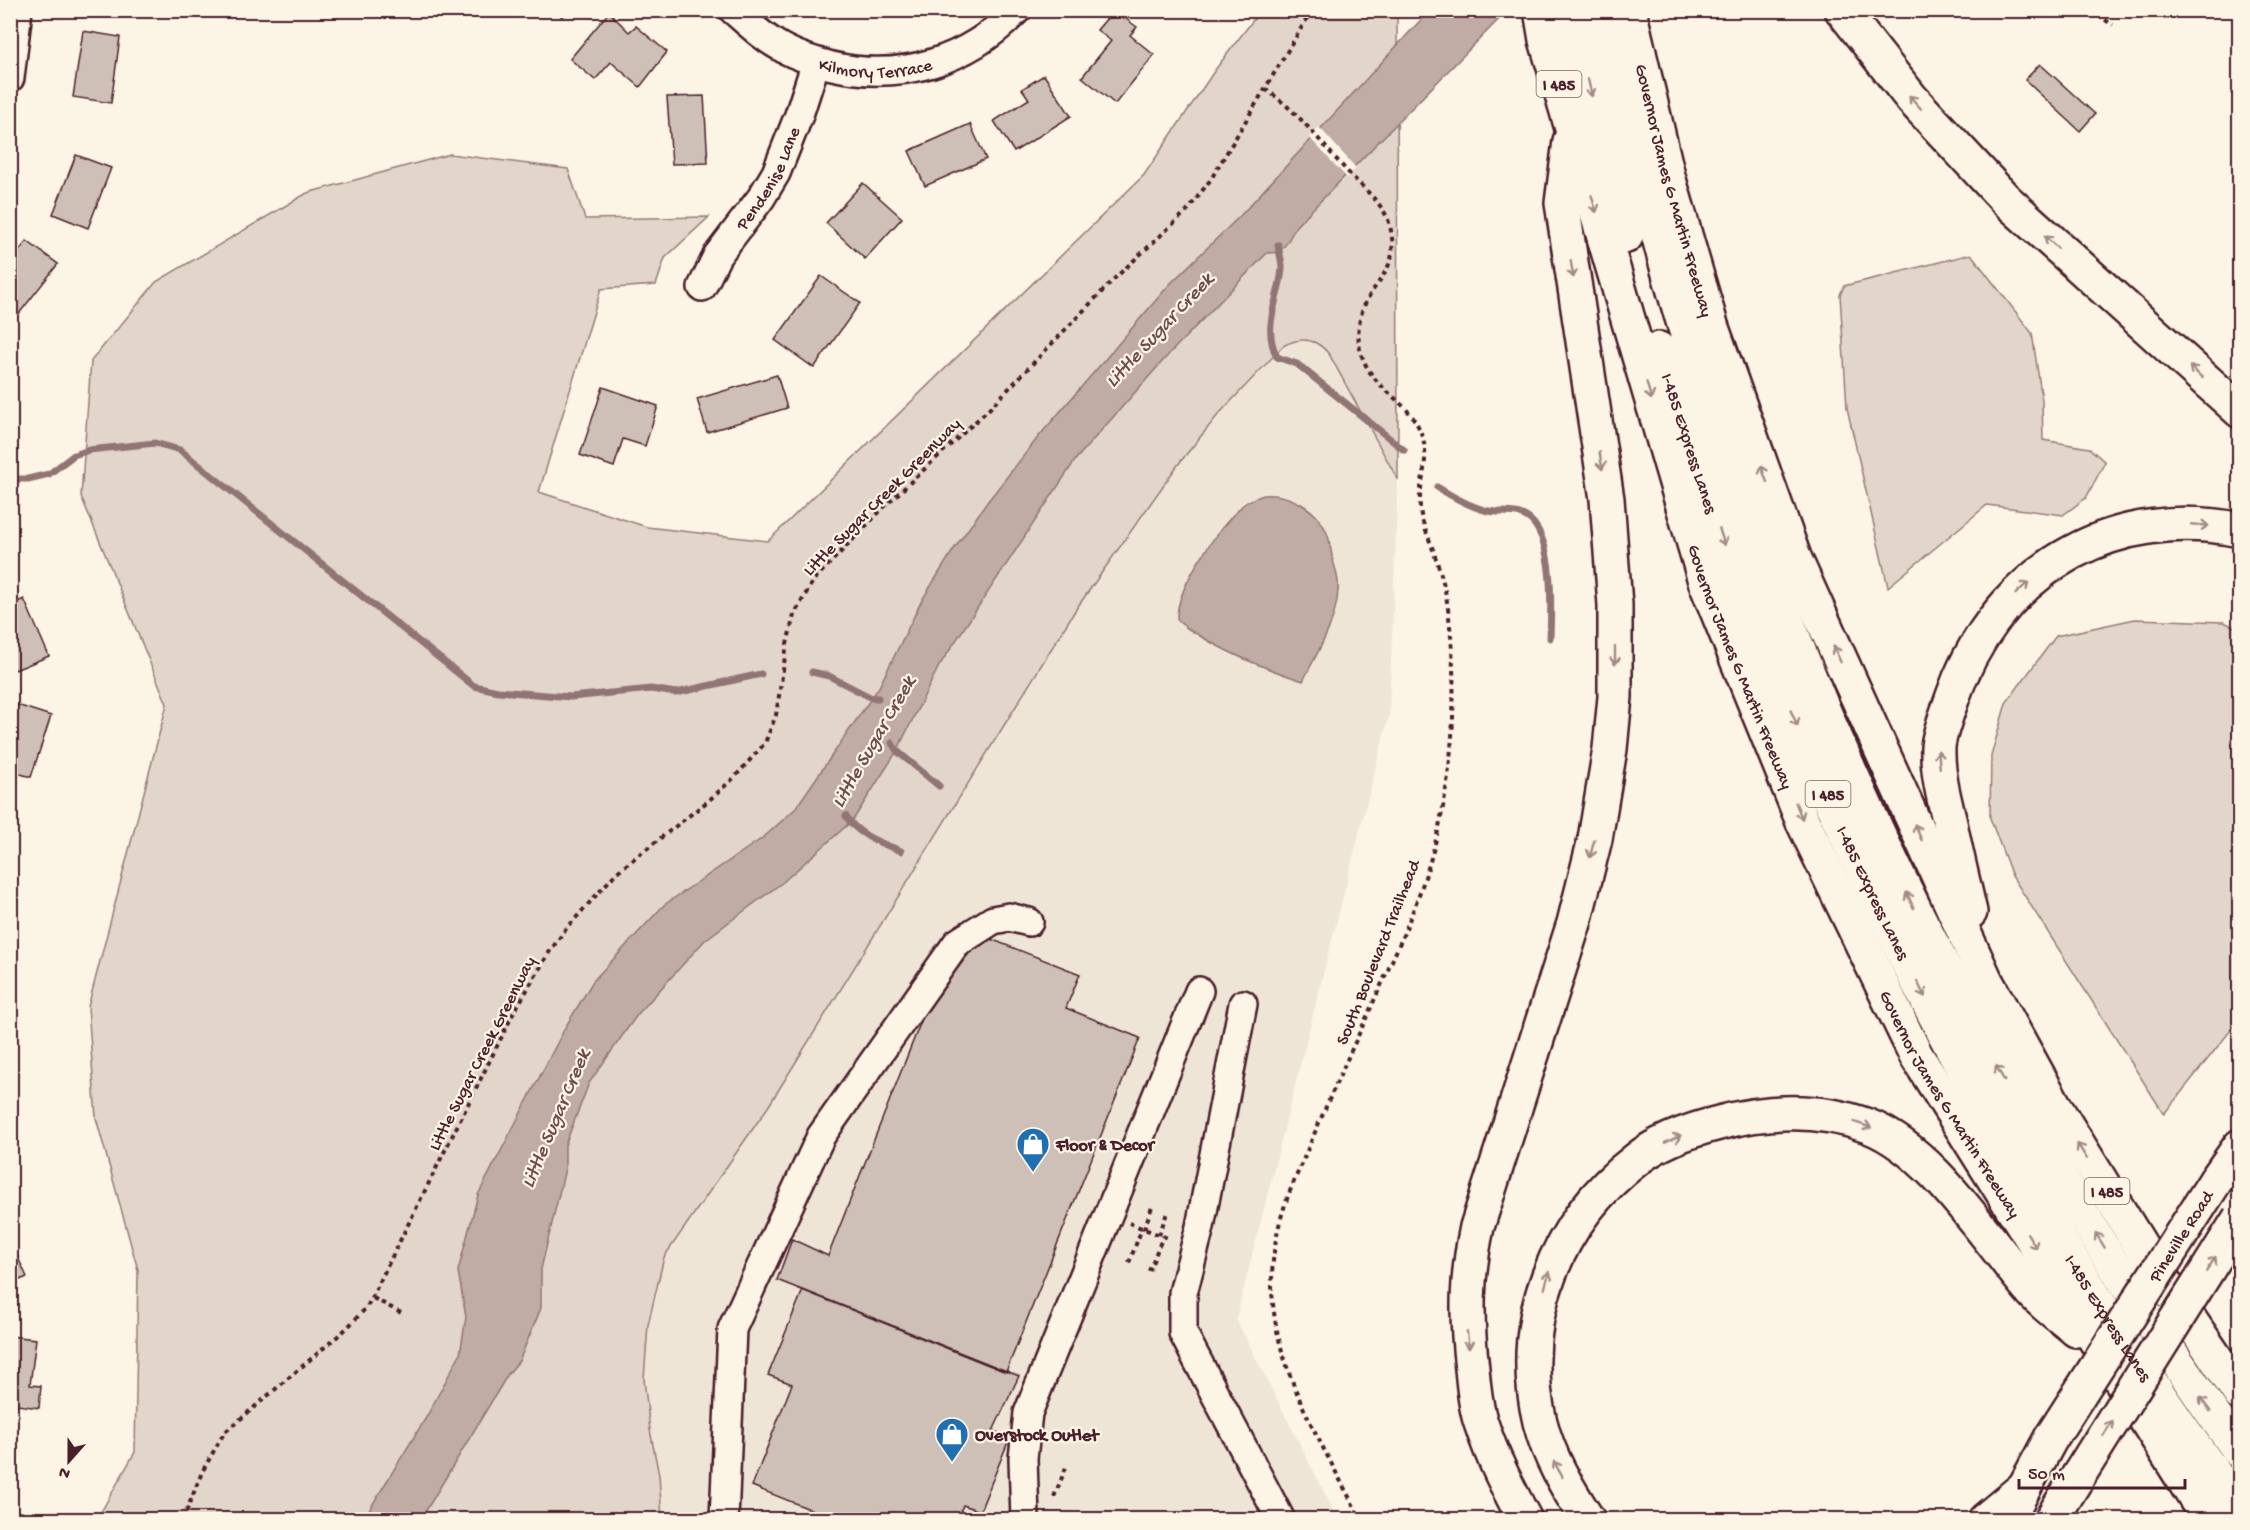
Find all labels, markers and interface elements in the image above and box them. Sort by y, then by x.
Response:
street label: Kilmory Terrace [816,55,936,84]
street label: Governor James G Martin Freeway [1629,62,1716,320]
road number: I 485 [1536,71,1582,97]
one-way arrow [1585,78,1597,97]
one-way arrow [1908,95,1922,110]
street label: Pendenise Lane [732,124,806,236]
one-way arrow [1589,194,1600,213]
one-way arrow [2044,235,2059,249]
one-way arrow [1566,258,1577,278]
water label: Little Sugar Creek [1102,268,1221,393]
one-way arrow [2189,365,2204,379]
street label: I-485 Express Lanes [1655,371,1721,518]
one-way arrow [1644,381,1655,400]
street label: Little Sugar Creek Greenway [799,414,966,581]
one-way arrow [1596,451,1607,471]
one-way arrow [1757,465,1768,484]
one-way arrow [2190,520,2210,531]
one-way arrow [1717,527,1728,546]
street label: Governor James G Martin Freeway [1682,542,1797,793]
one-way arrow [2014,581,2029,595]
one-way arrow [1609,645,1621,665]
one-way arrow [1831,646,1843,664]
water label: Little Sugar Creek [828,671,923,813]
one-way arrow [1789,708,1801,726]
one-way arrow [1933,750,1944,770]
road number: I 485 [1806,781,1850,807]
one-way arrow [1794,802,1805,820]
street label: I-485 Express Lanes [1830,823,1913,965]
one-way arrow [1912,823,1923,841]
one-way arrow [1586,839,1598,858]
street label: South Boulevard Trailhead [1333,856,1427,1048]
one-way arrow [1903,892,1915,910]
street label: Little Sugar Creek Greenway [425,953,541,1155]
one-way arrow [1916,980,1928,998]
street label: Governor James G Martin Freeway [1873,988,2024,1223]
water label: Little Sugar Creek [518,1045,598,1192]
one-way arrow [1994,1064,2006,1081]
one-way arrow [1853,1121,1872,1132]
shop icon: Floor & Decor [1015,1126,1051,1173]
one-way arrow [1664,1132,1682,1144]
place label: Floor & Decor [1055,1136,1157,1157]
one-way arrow [2076,1143,2088,1160]
road number: I 485 [2084,1178,2130,1204]
street label: Pineville Road [2145,1186,2220,1288]
one-way arrow [2026,1232,2038,1249]
one-way arrow [2093,1232,2105,1249]
street label: I-485 Express Lanes [2058,1252,2156,1387]
one-way arrow [2205,1256,2217,1273]
one-way arrow [1542,1271,1553,1290]
one-way arrow [1463,1330,1474,1349]
one-way arrow [2199,1397,2211,1413]
shop icon: Overstock Outlet [934,1416,970,1463]
one-way arrow [2102,1420,2114,1437]
place label: Overstock Outlet [975,1426,1100,1447]
north arrow [39,1431,99,1491]
scale bar [2019,1452,2186,1490]
text: N [56,1461,73,1482]
one-way arrow [1552,1461,1563,1479]
text: 50 m [2028,1465,2065,1486]

